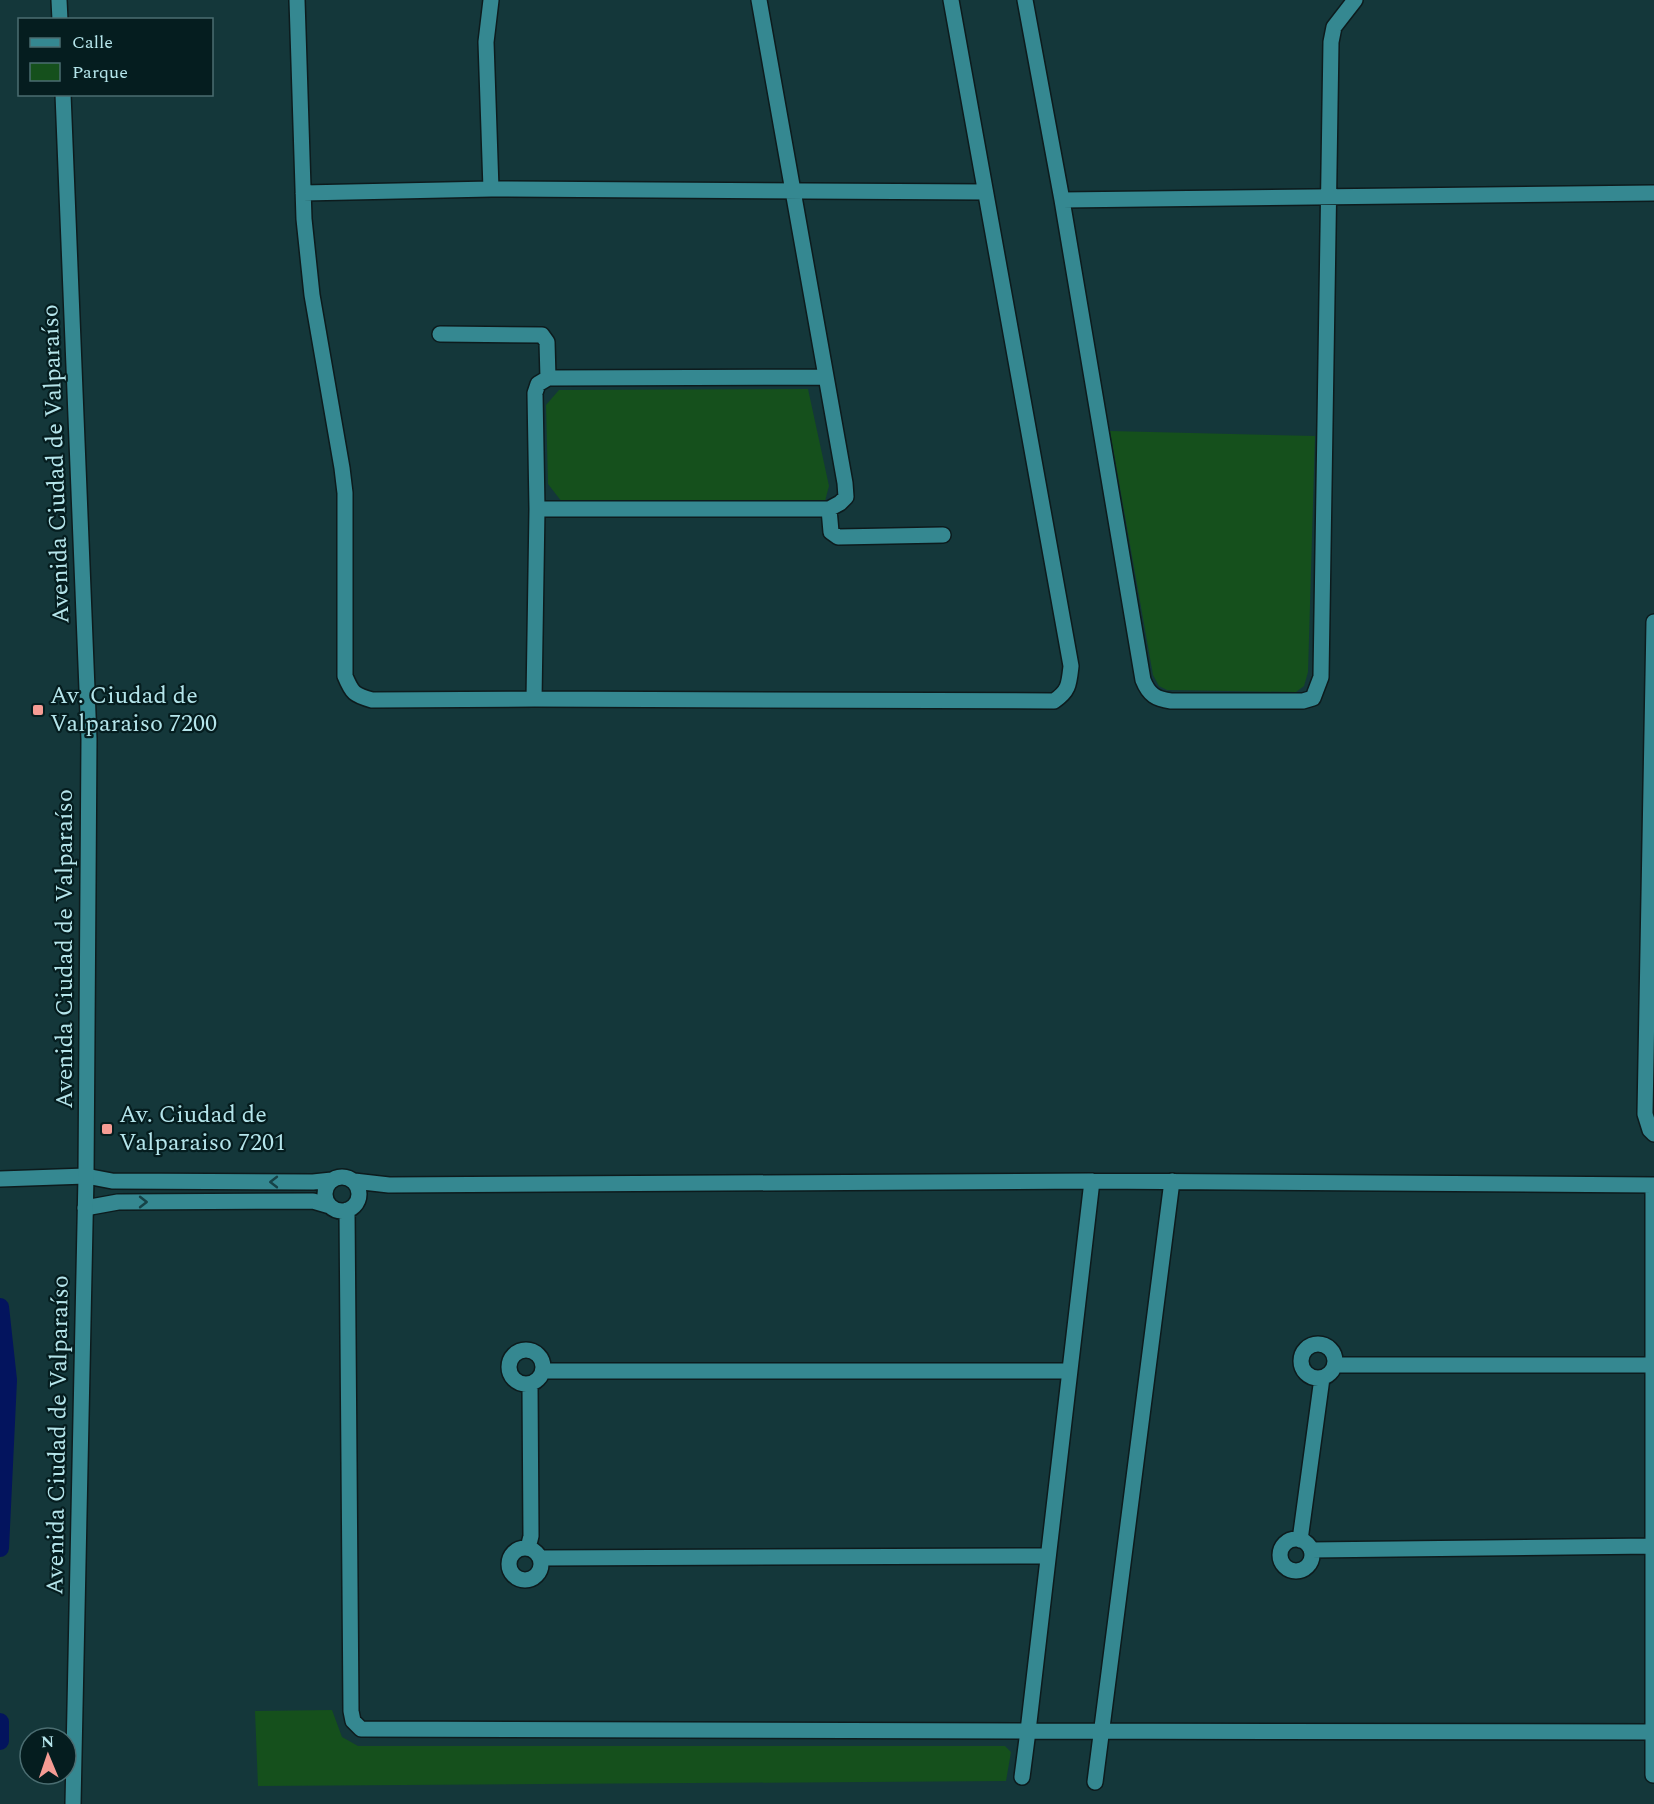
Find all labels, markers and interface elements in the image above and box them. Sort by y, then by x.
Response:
legend [18,18,213,96]
text: Calle [72,29,113,56]
text: Parque [72,59,128,86]
street label: Avenida Ciudad de Valparaíso [32,304,80,624]
place label: Av. Ciudad de Valparaiso 7200 [50,678,217,742]
marker: Av. Ciudad de Valparaiso 7200 [31,703,45,717]
street label: Avenida Ciudad de Valparaíso [47,789,83,1109]
place label: Av. Ciudad de Valparaiso 7201 [119,1097,286,1161]
marker: Av. Ciudad de Valparaiso 7201 [100,1122,114,1136]
one-way arrow [269,1176,278,1188]
one-way arrow [139,1196,148,1208]
street label: Avenida Ciudad de Valparaíso [37,1275,79,1595]
north arrow [18,1726,78,1786]
text: N [41,1730,54,1754]

